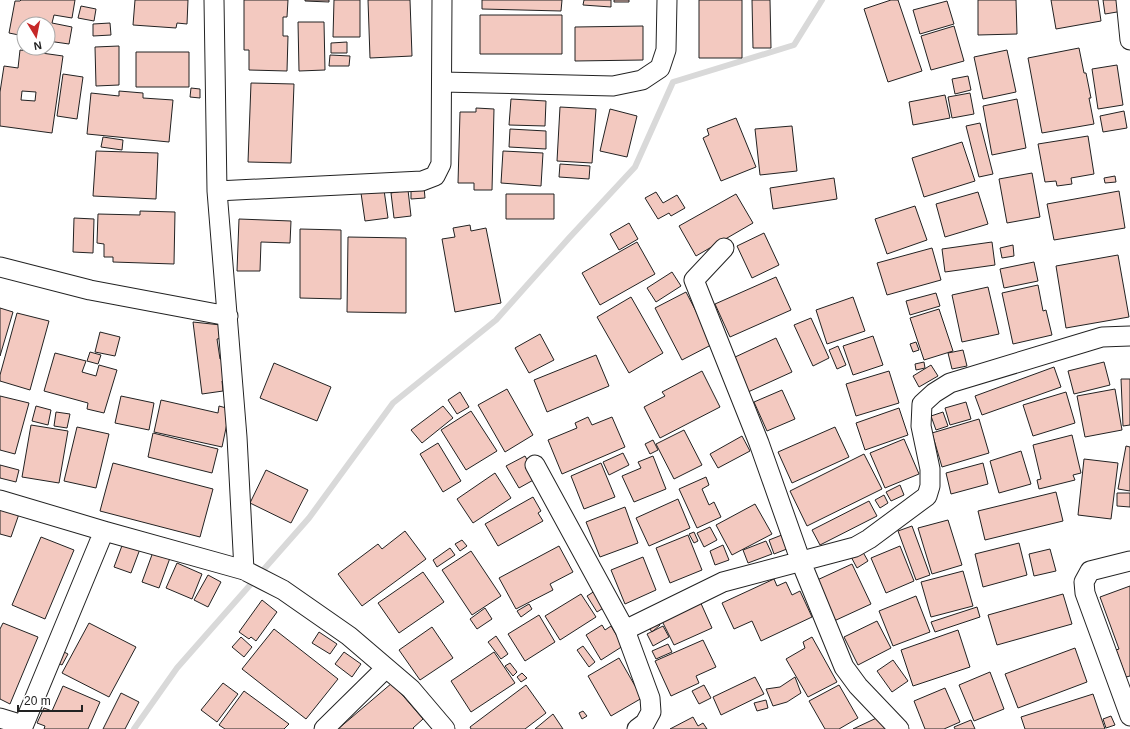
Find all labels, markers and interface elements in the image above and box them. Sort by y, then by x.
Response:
north arrow [16,16,56,56]
text: N [33,39,43,52]
scale bar [18,687,82,713]
text: 20 m [24,694,51,708]

